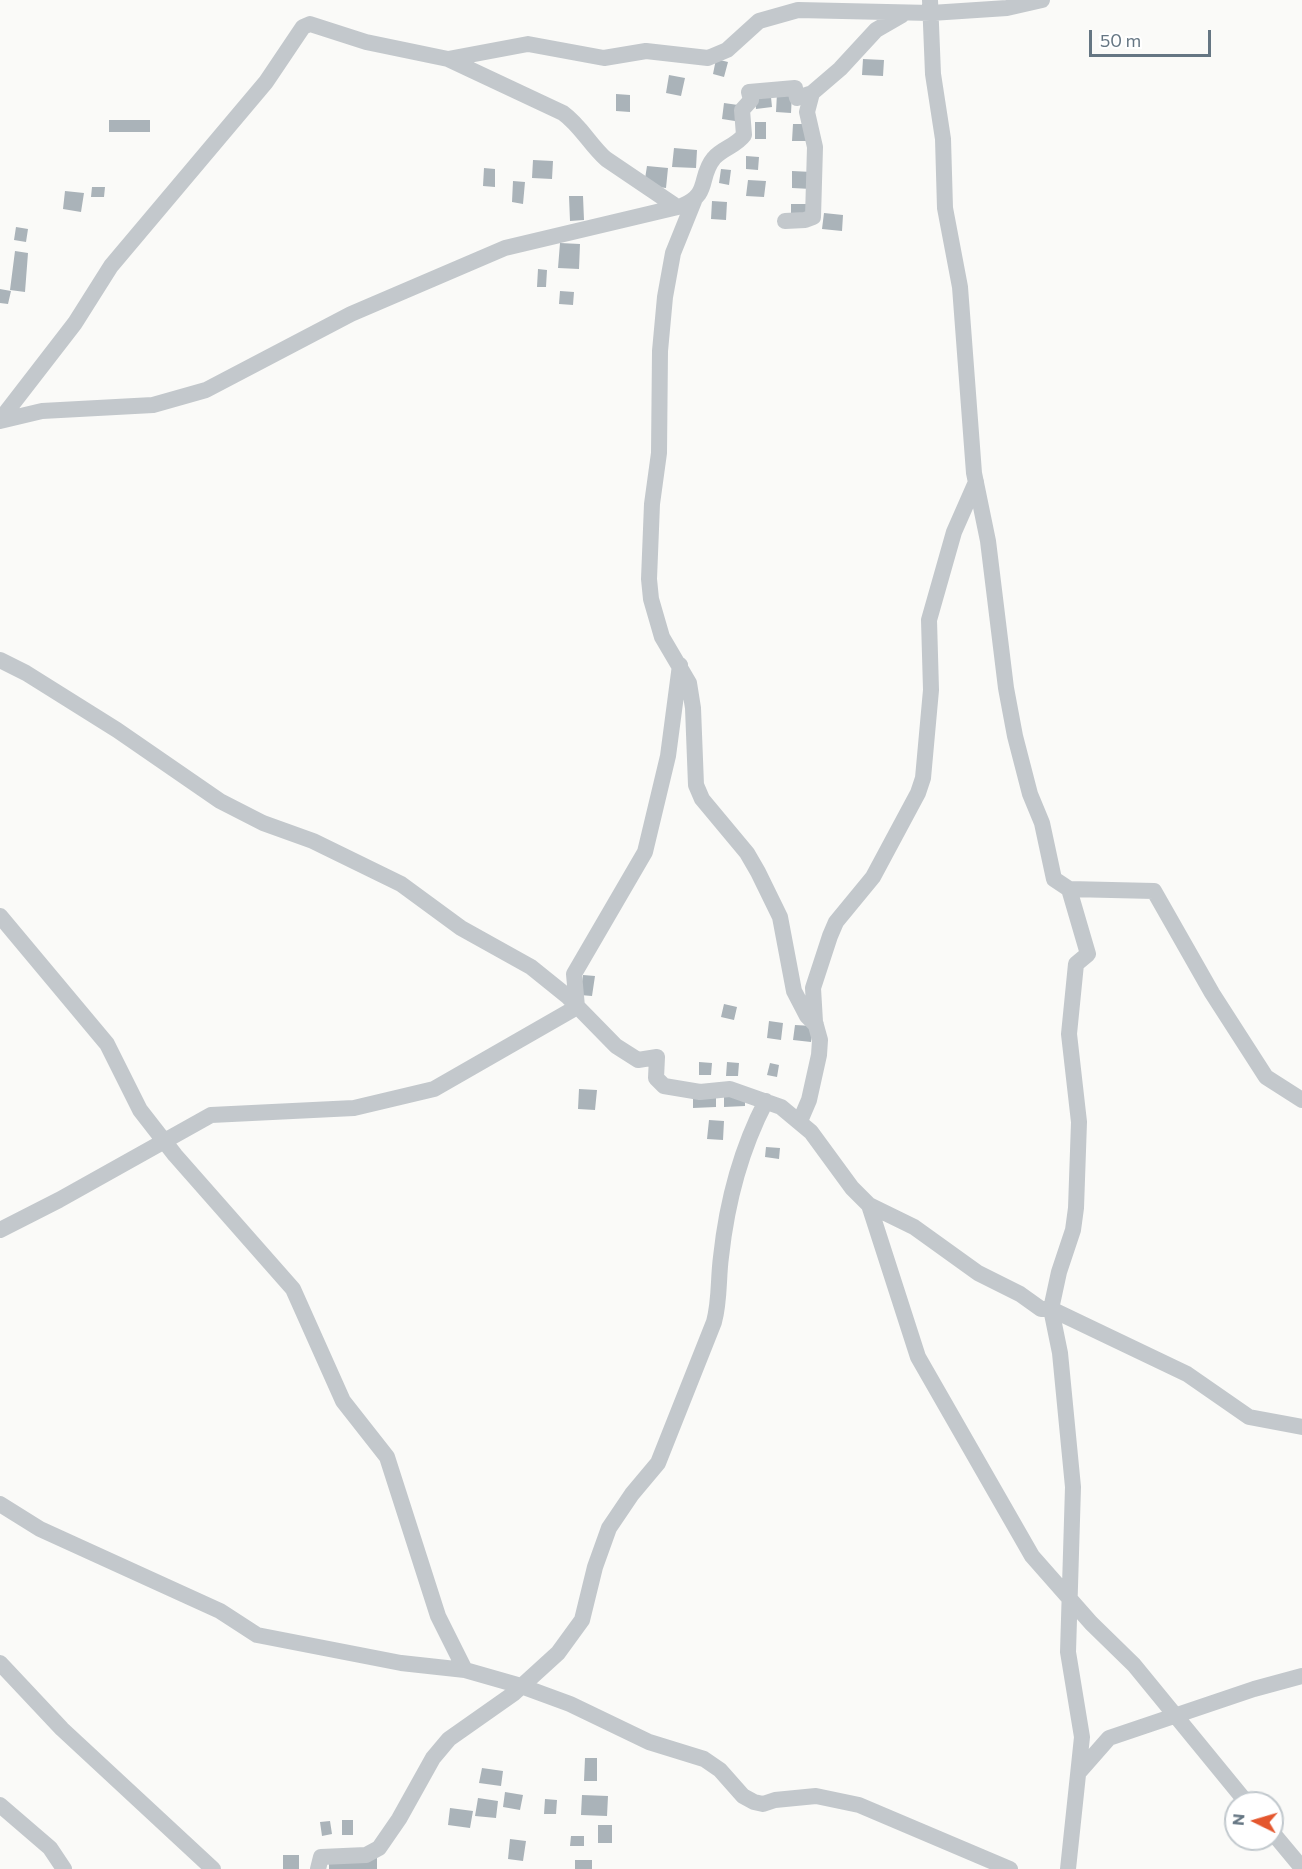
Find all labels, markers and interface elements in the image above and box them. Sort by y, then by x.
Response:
scale bar [1092,18,1214,56]
text: 50 m [1100,29,1141,51]
north arrow [1224,1791,1284,1851]
text: N [1228,1813,1248,1826]

